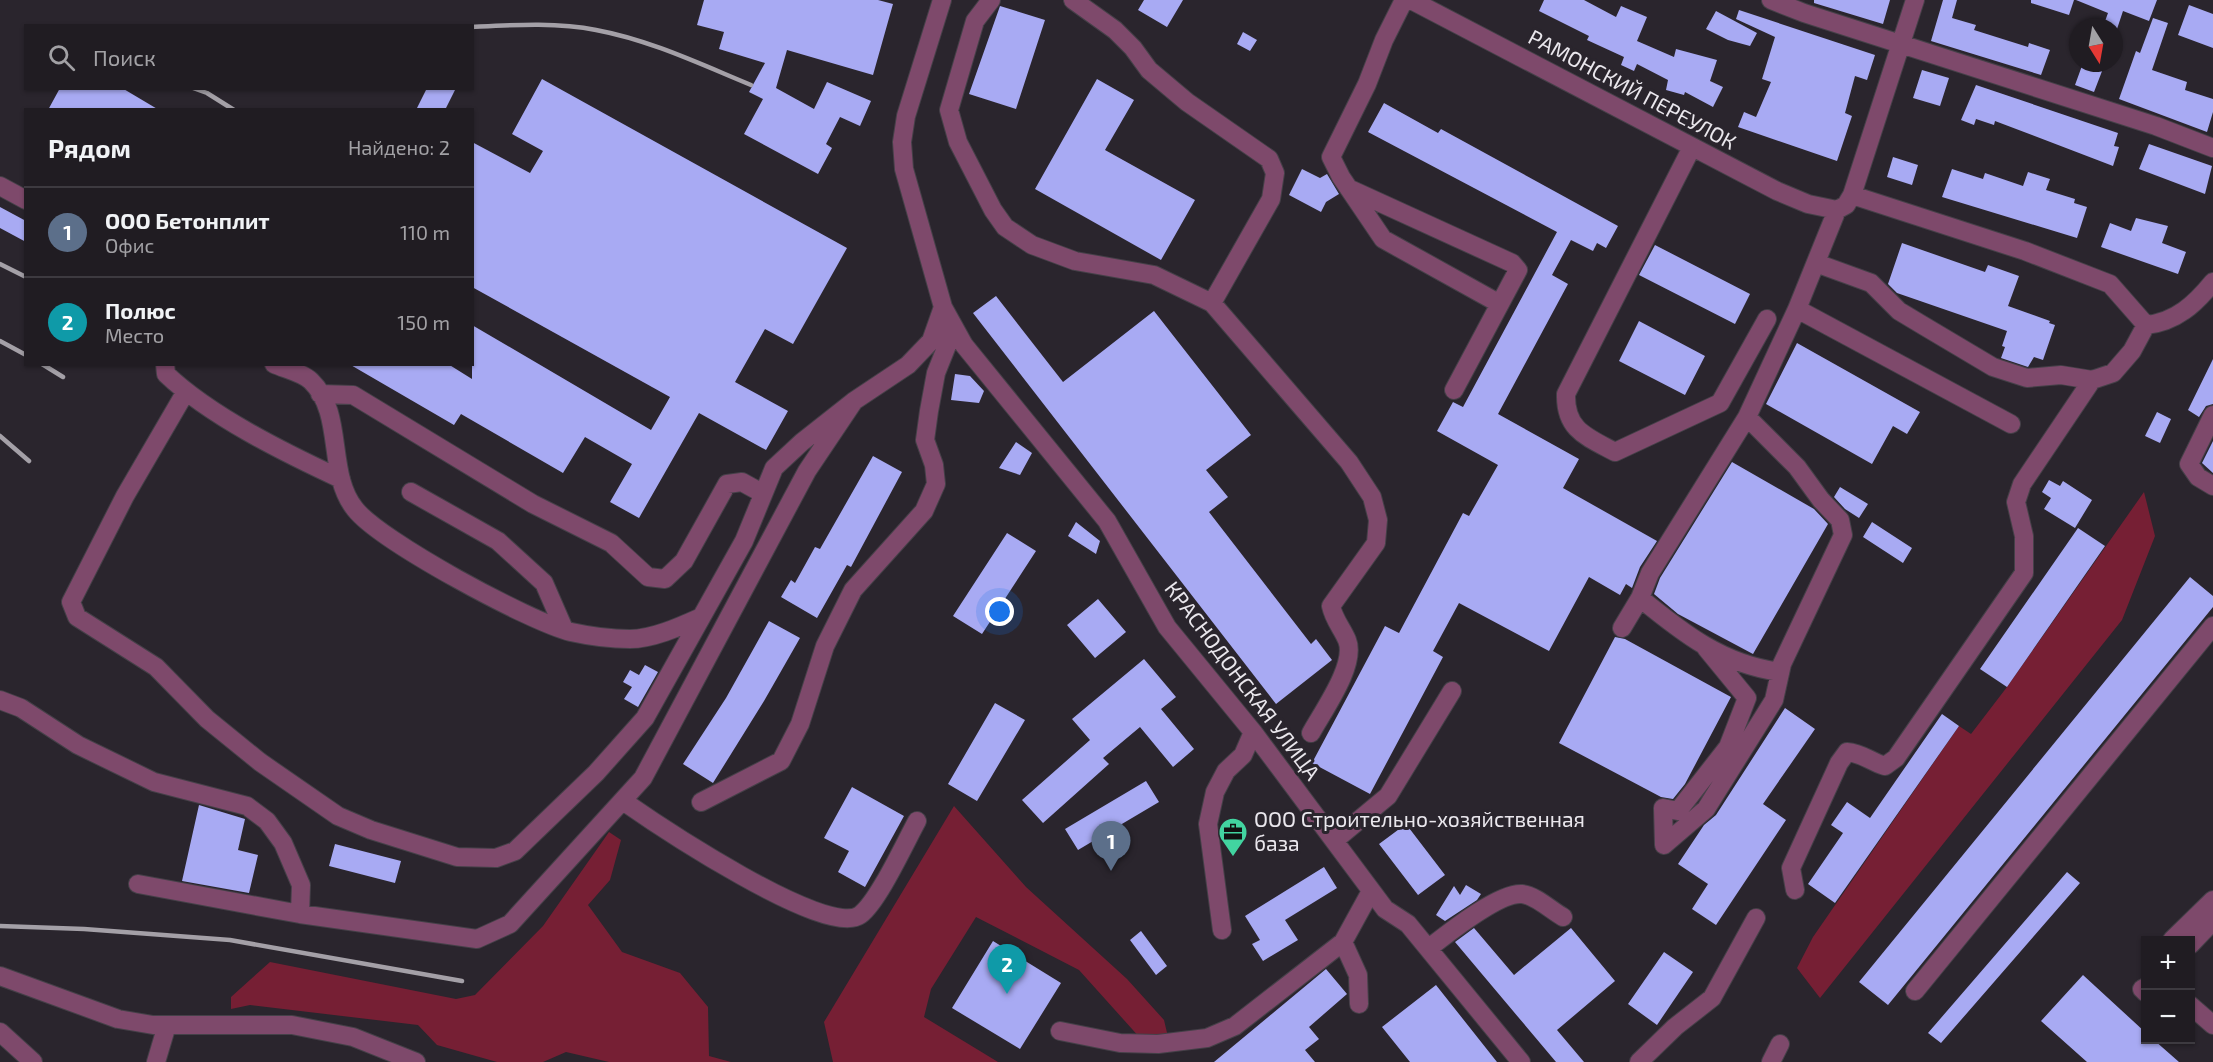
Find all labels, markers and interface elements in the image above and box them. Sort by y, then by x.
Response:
north arrow [2069,18,2123,72]
street label: РАМОНСКИЙ ПЕРЕУЛОК [1525,23,1741,154]
search box [24,24,474,90]
icon: search [45,41,78,74]
text: Поиск [93,44,156,70]
text: Рядом [48,132,131,163]
text: Найдено: 2 [348,135,450,159]
text: ООО Бетонплит [105,207,270,233]
text: 1 [63,220,72,244]
text: 110 m [400,220,450,244]
text: Офис [105,233,154,257]
text: Полюс [105,297,176,323]
text: 2 [62,310,73,334]
text: 150 m [397,310,450,334]
text: Место [105,323,164,347]
street label: КРАСНОДОНСКАЯ УЛИЦА [1160,576,1326,784]
your location [985,597,1014,626]
place label: ООО Строительно-хозяйственная база [1254,806,1585,855]
office icon: ООО Строительно-хозяйственная база [1217,816,1249,858]
pin: 1 [1092,822,1130,871]
map controls [2141,936,2195,1044]
button: + [2141,936,2195,990]
pin: 2 [988,944,1026,994]
button: − [2141,990,2195,1044]

